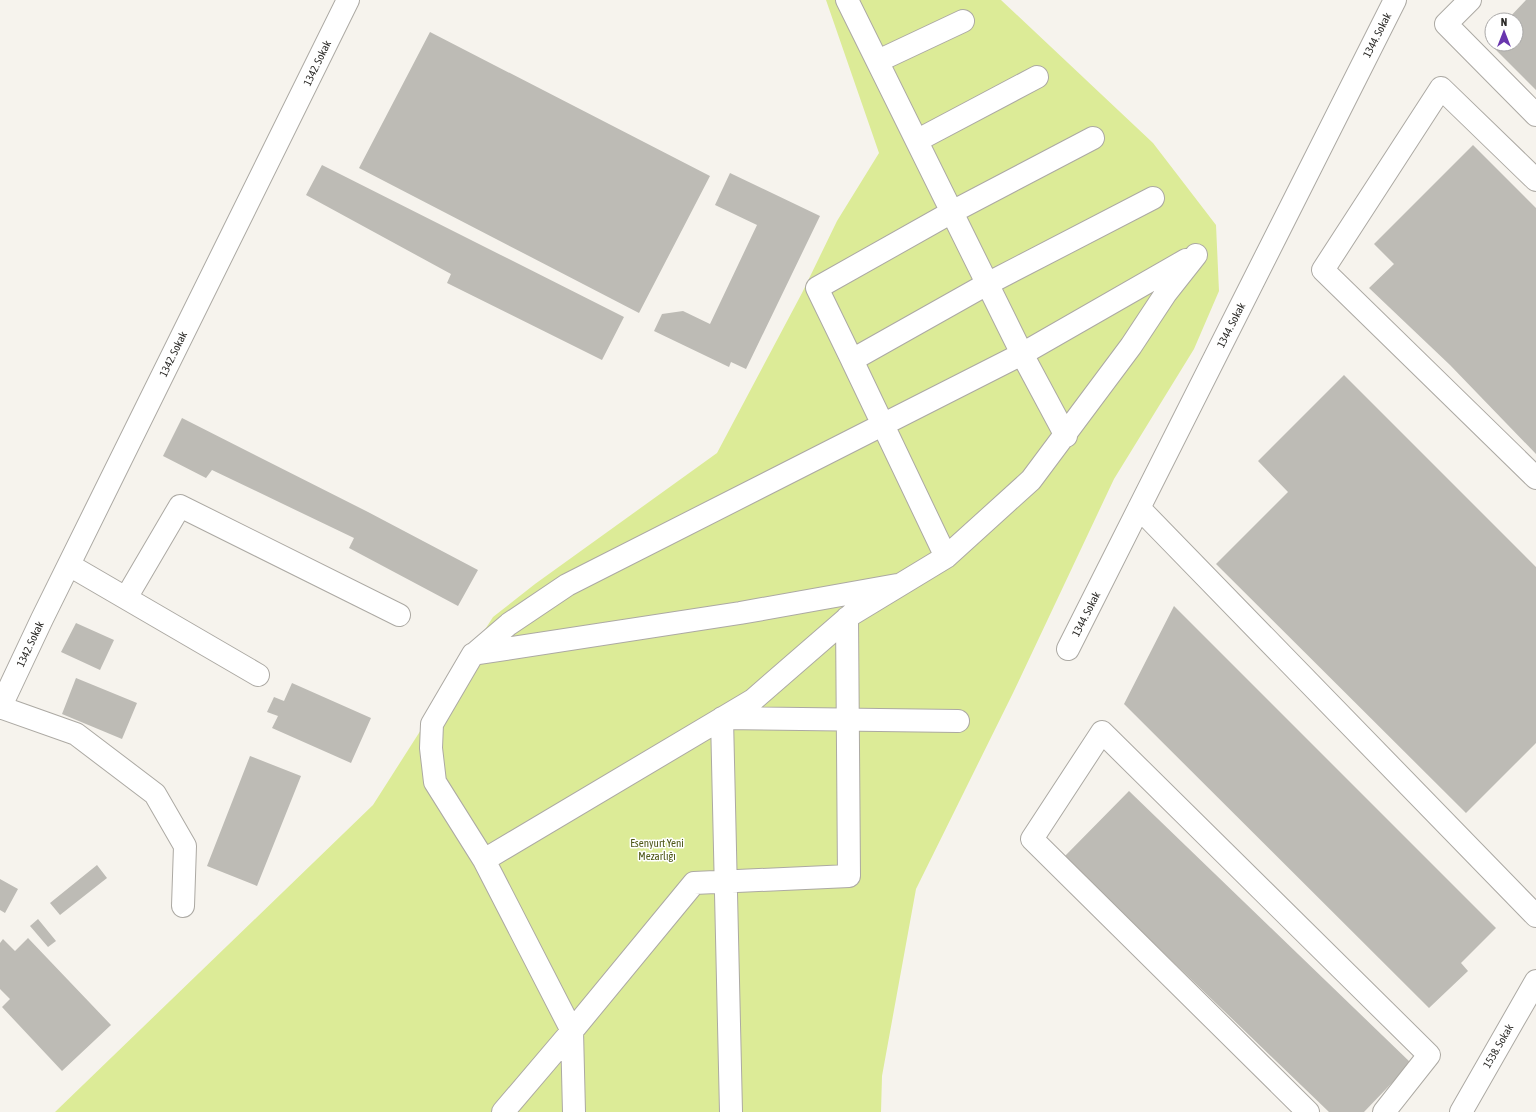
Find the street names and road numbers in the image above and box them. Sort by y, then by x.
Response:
street label: 1344. Sokak [1361,10,1393,59]
street label: 1342. Sokak [301,38,333,88]
street label: 1344. Sokak [1215,300,1247,349]
street label: 1342. Sokak [157,329,189,379]
street label: 1344. Sokak [1070,589,1102,638]
street label: 1342. Sokak [14,619,46,669]
street label: 1538. Sokak [1481,1022,1515,1070]

